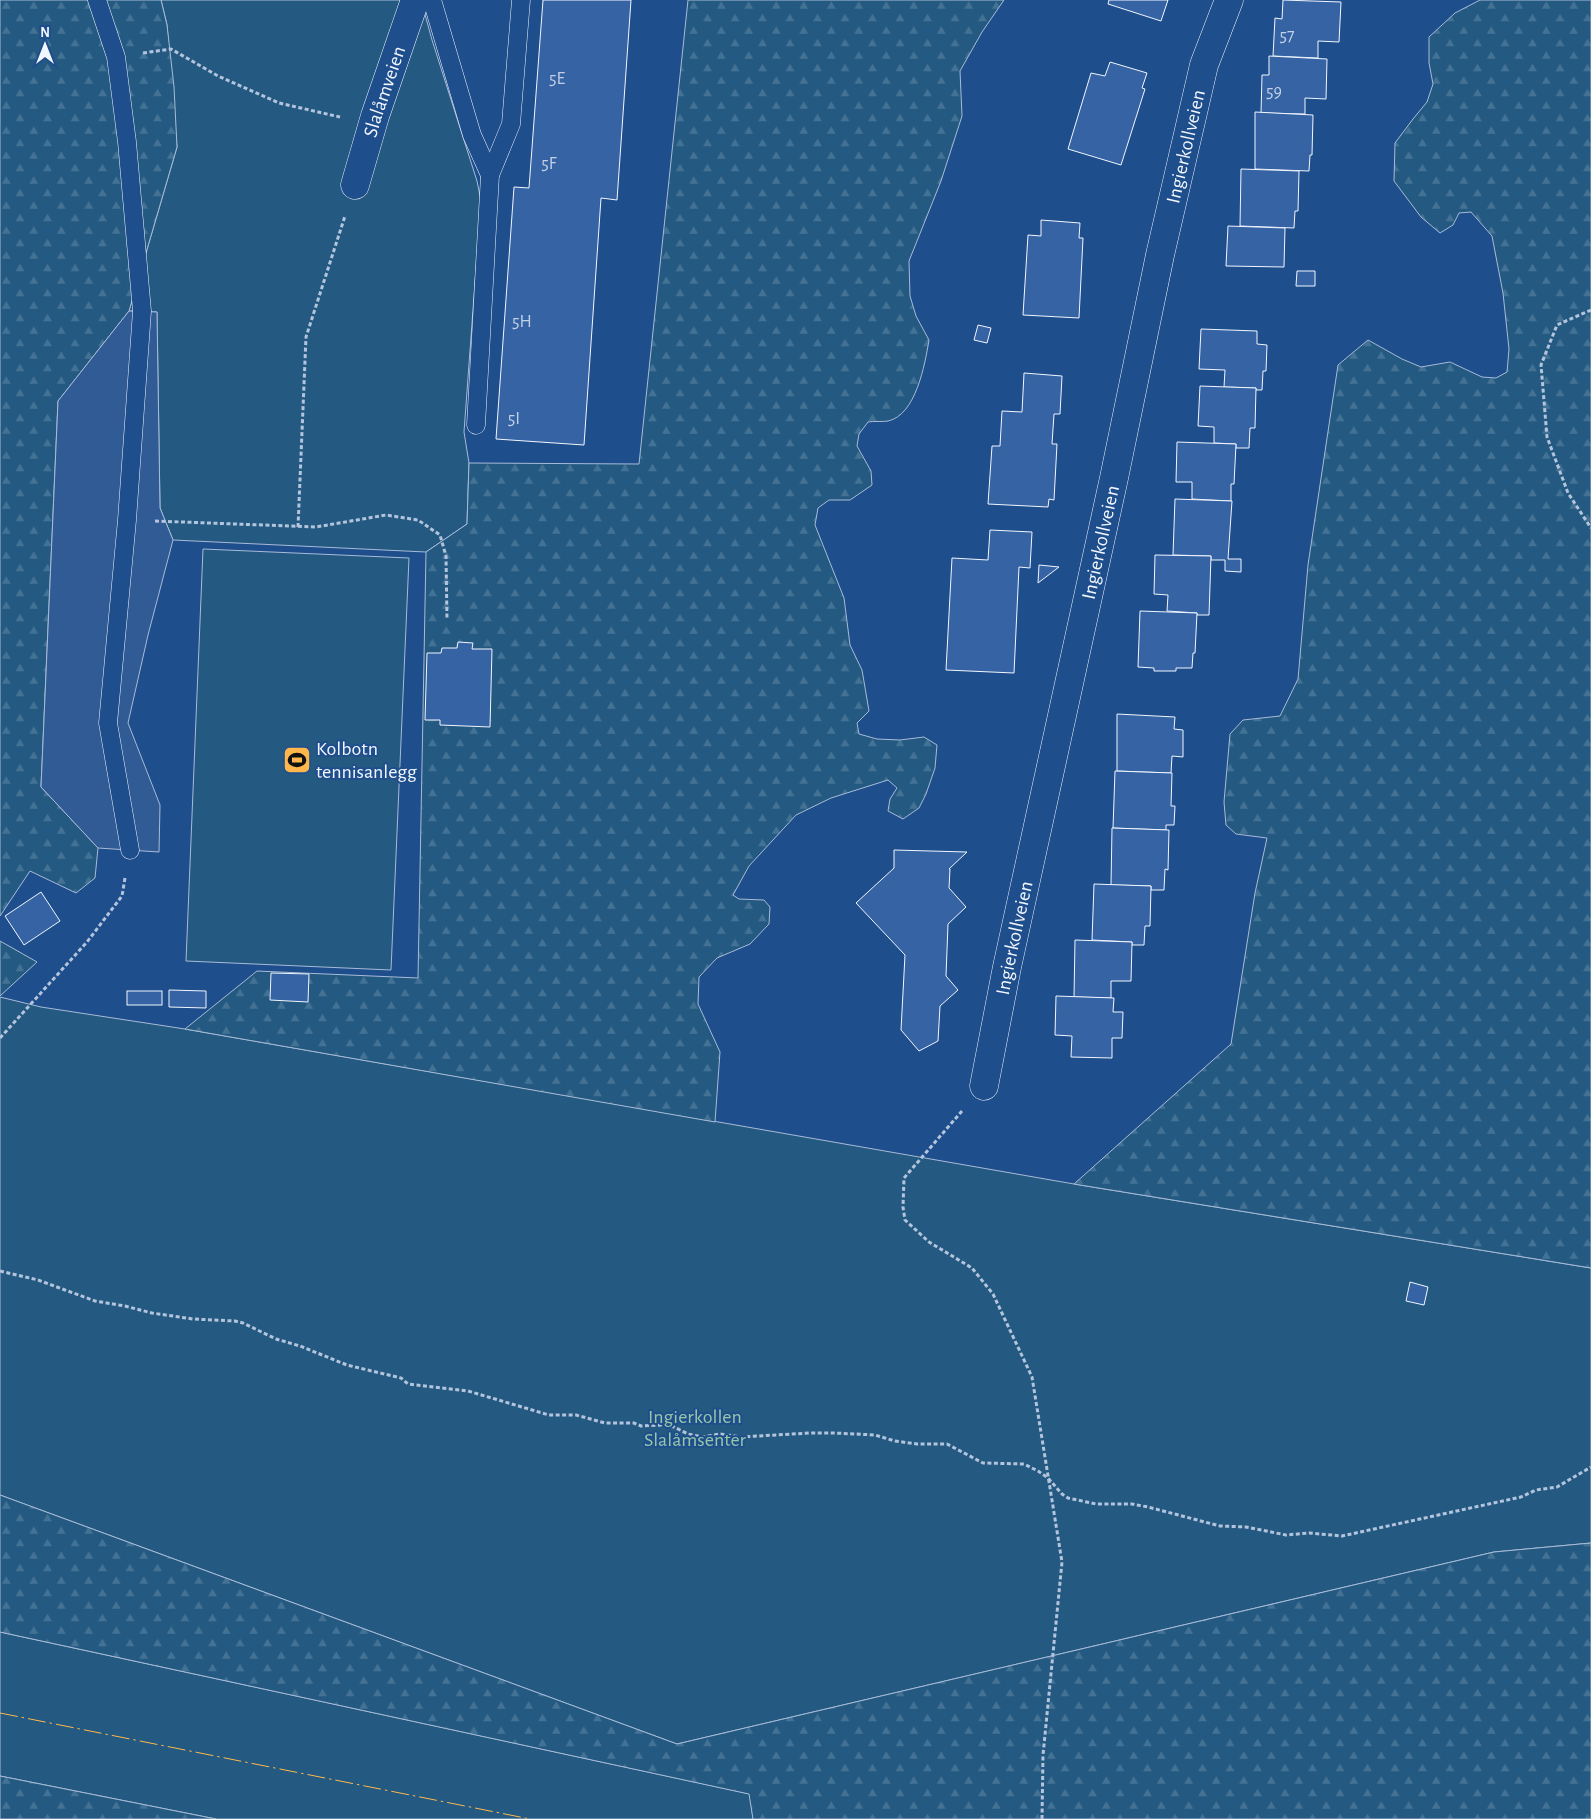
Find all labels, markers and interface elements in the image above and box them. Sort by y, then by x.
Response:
north arrow [20,20,70,70]
text: N [40,26,50,40]
house number: 57 [1279,27,1295,45]
street label: Slalåmveien [360,43,409,140]
house number: 5E [549,70,565,88]
house number: 59 [1266,83,1282,101]
street label: Ingierkollveien [1163,88,1209,205]
house number: 5F [541,155,557,173]
house number: 5H [512,313,532,331]
house number: 5I [508,410,520,428]
street label: Ingierkollveien [1079,484,1123,601]
place label: Kolbotn tennisanlegg [316,739,417,782]
sports icon: Kolbotn tennisanlegg [282,745,312,775]
street label: Ingierkollveien [993,879,1037,997]
park label: Ingierkollen Slalåmsenter [644,1407,747,1450]

